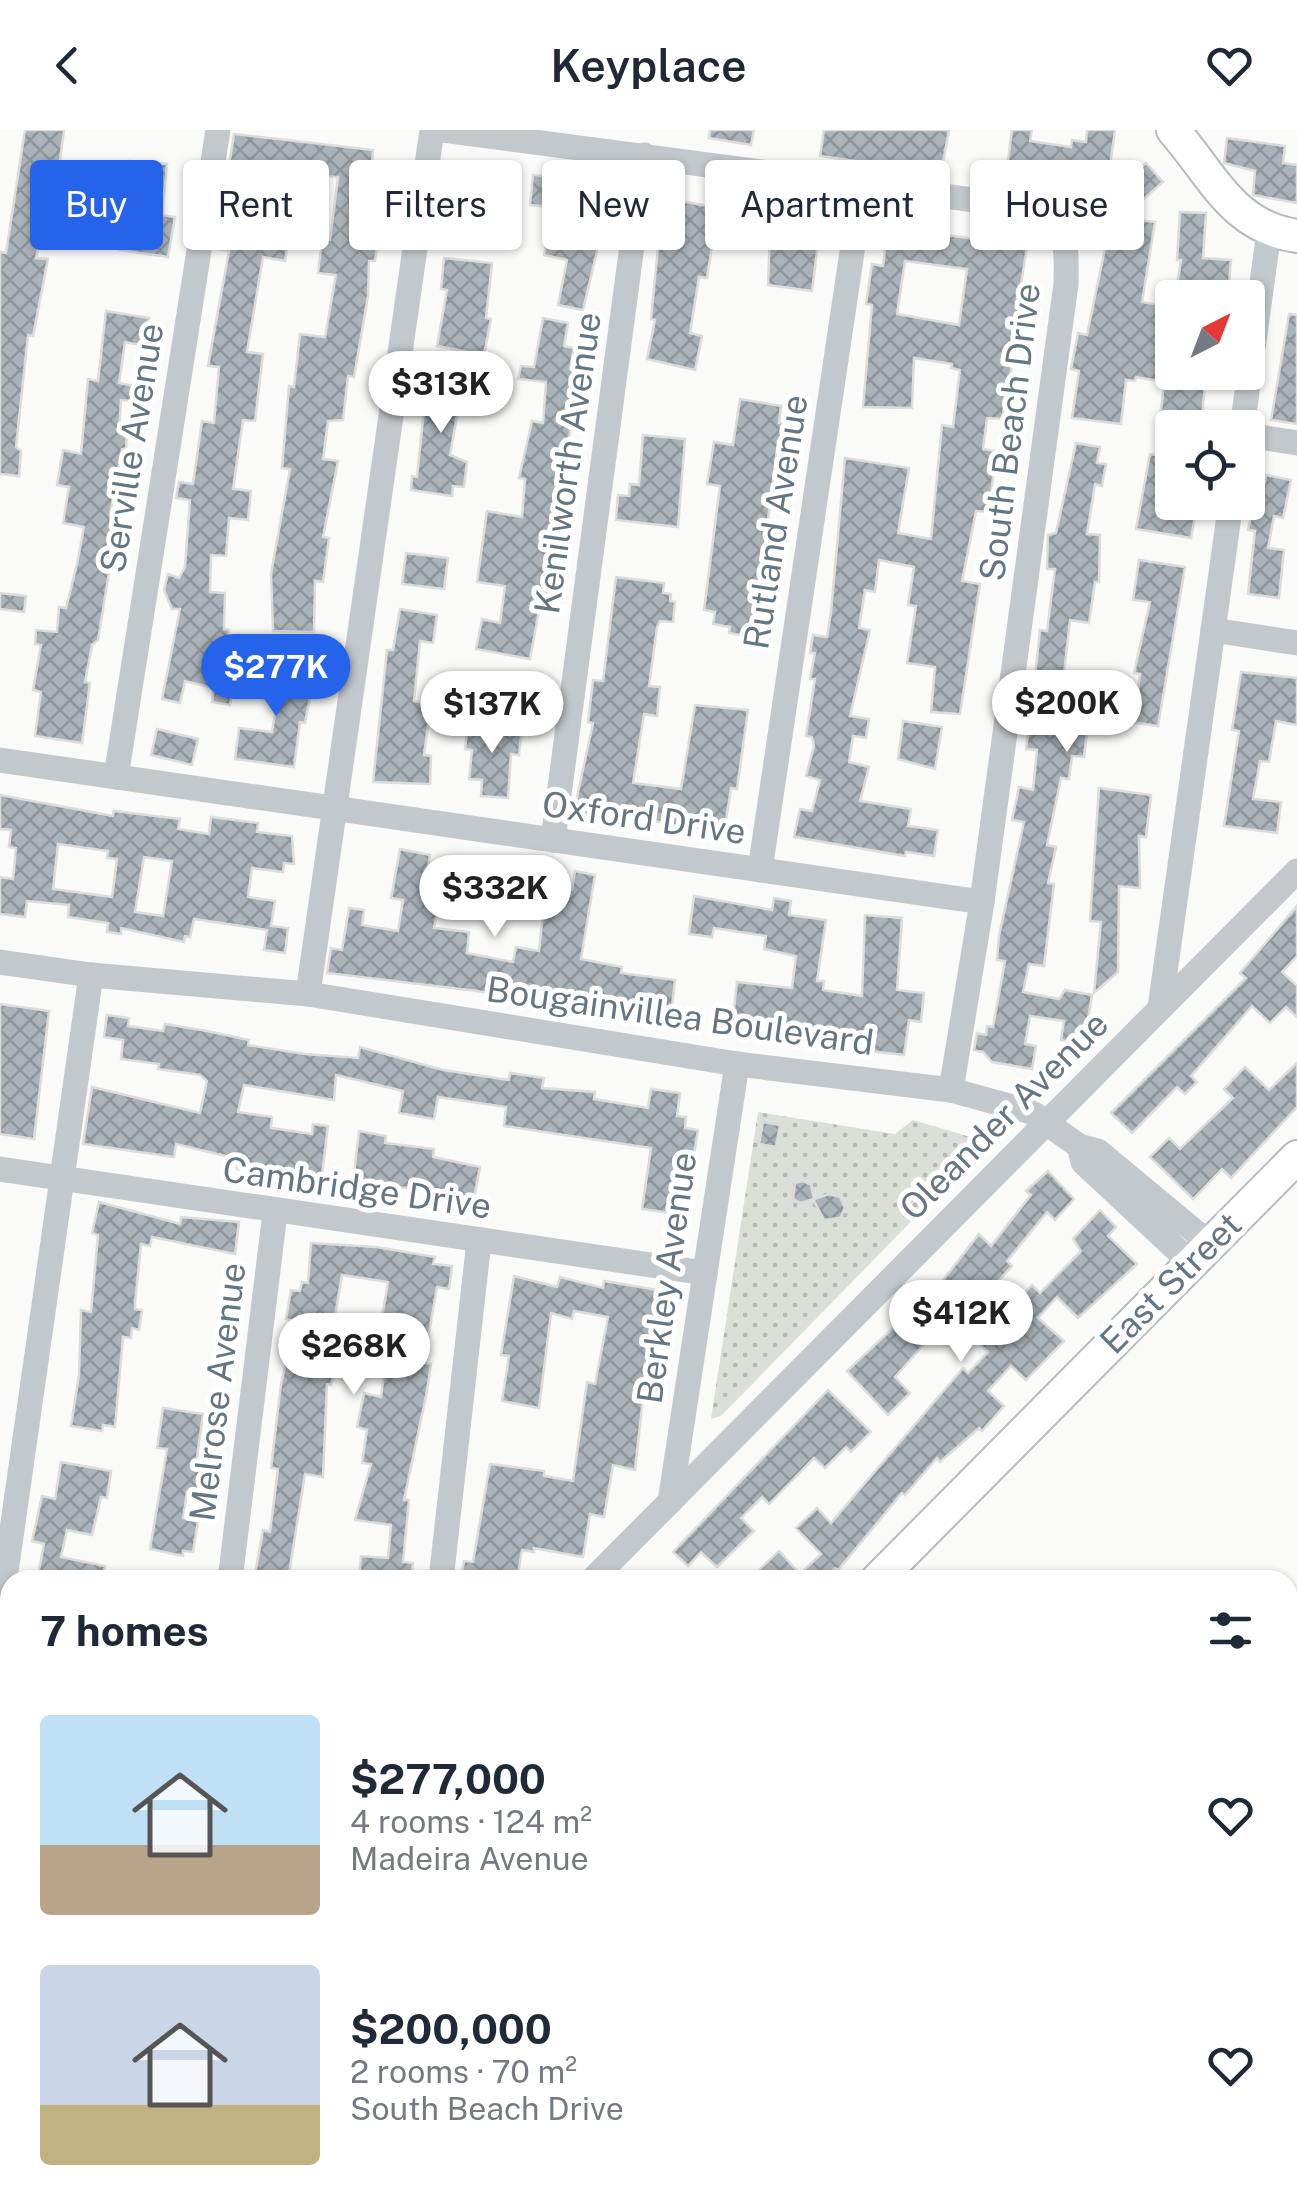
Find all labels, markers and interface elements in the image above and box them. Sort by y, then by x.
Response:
icon: back [40,38,95,93]
icon: heart [1202,38,1257,93]
text: Keyplace [550,39,747,92]
chip: Buy [30,160,163,250]
chip: Rent [183,160,329,250]
chip: Filters [349,160,522,250]
chip: New [542,160,685,250]
chip: Apartment [705,160,950,250]
chip: House [970,160,1144,250]
north arrow [1155,280,1265,390]
map controls [1155,280,1265,520]
street label: South Beach Drive [971,281,1048,583]
street label: Kenilworth Avenue [526,310,609,616]
street label: Serville Avenue [92,320,171,576]
pin: $313K [371,351,511,436]
text: $313K [391,365,491,402]
street label: Rutland Avenue [735,392,816,652]
button: locate [1155,410,1265,520]
pin: $277K [206,634,346,719]
text: $277K [223,648,329,685]
pin: $200K [997,670,1137,755]
pin: $137K [422,671,562,756]
text: $200K [1014,684,1120,721]
text: $137K [442,685,542,722]
street label: Oxford Drive [540,783,748,852]
pin: $332K [425,855,565,940]
text: $332K [441,869,549,906]
street label: Bougainvillea Boulevard [484,968,876,1063]
street label: Oleander Avenue [891,1003,1116,1228]
street label: Cambridge Drive [220,1148,494,1227]
street label: Berkley Avenue [629,1150,704,1406]
street label: East Street [1092,1204,1250,1362]
street label: Melrose Avenue [181,1260,254,1524]
pin: $412K [891,1280,1031,1365]
text: $412K [911,1294,1011,1331]
pin: $268K [284,1313,424,1398]
text: $268K [300,1327,408,1364]
icon: filters [1203,1603,1258,1658]
text: 7 homes [40,1606,209,1655]
text: $277,000 [350,1754,546,1803]
icon: home [120,1755,240,1875]
icon: heart [1203,1788,1258,1843]
text: 4 rooms · 124 m² [350,1803,592,1840]
text: Madeira Avenue [350,1840,589,1877]
text: $200,000 [350,2004,552,2053]
icon: home [120,2005,240,2125]
icon: heart [1203,2038,1258,2093]
text: 2 rooms · 70 m² [350,2053,577,2090]
text: South Beach Drive [350,2090,624,2127]

